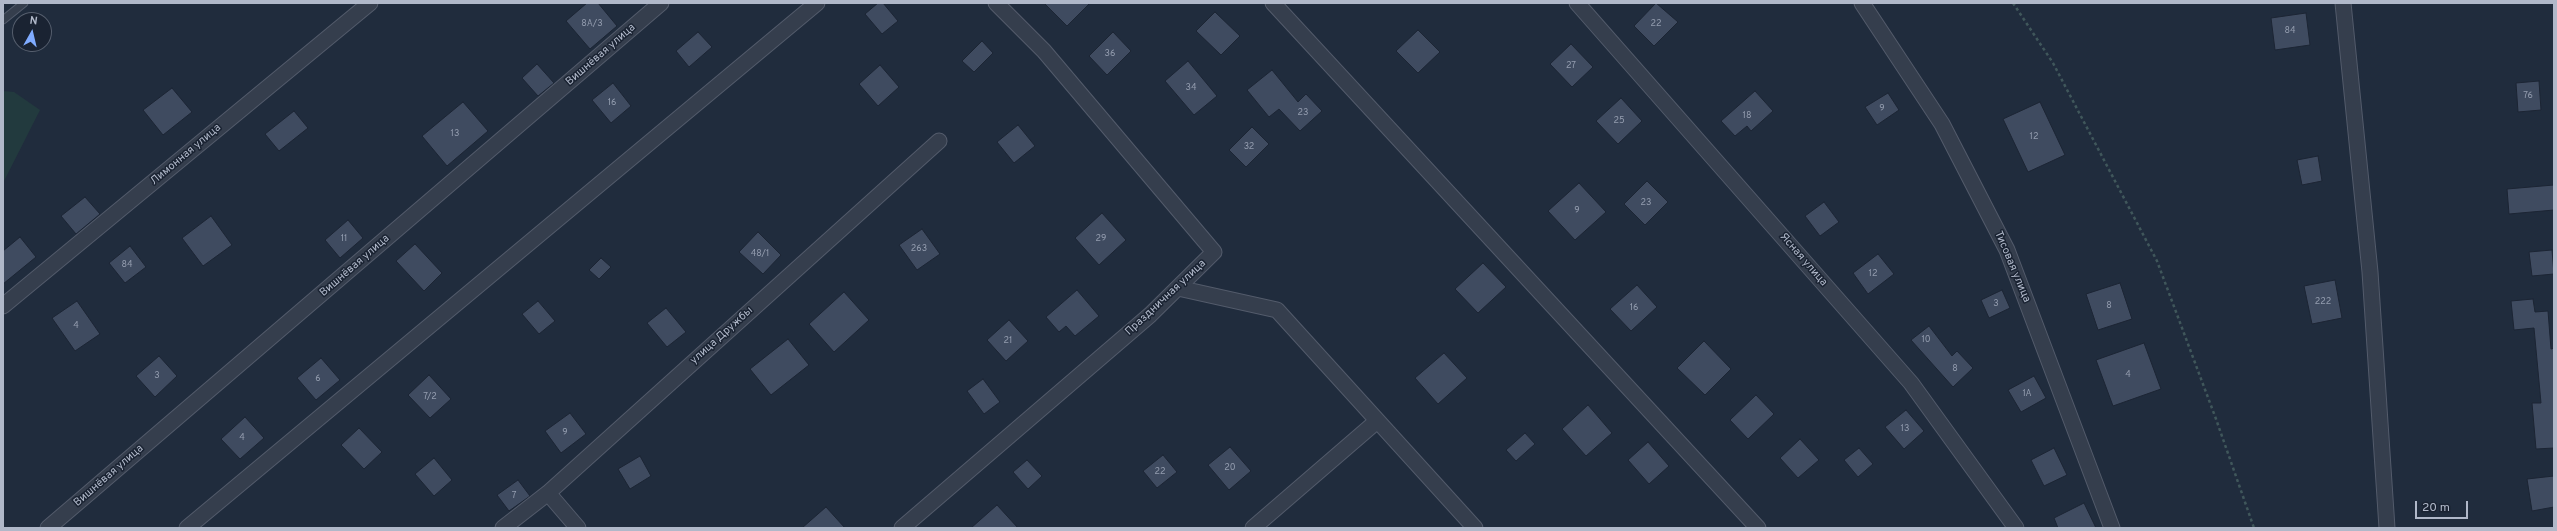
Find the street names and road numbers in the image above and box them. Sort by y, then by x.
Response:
street label: Вишнёвая улица [564,21,638,89]
street label: Лимонная улица [148,122,224,188]
street label: Тисовая улица [1991,229,2033,305]
street label: Ясная улица [1776,231,1830,289]
street label: Вишнёвая улица [318,232,392,300]
street label: Праздничная улица [1123,257,1209,339]
street label: улица Дружбы [688,304,756,368]
street label: Вишнёвая улица [72,442,146,510]

